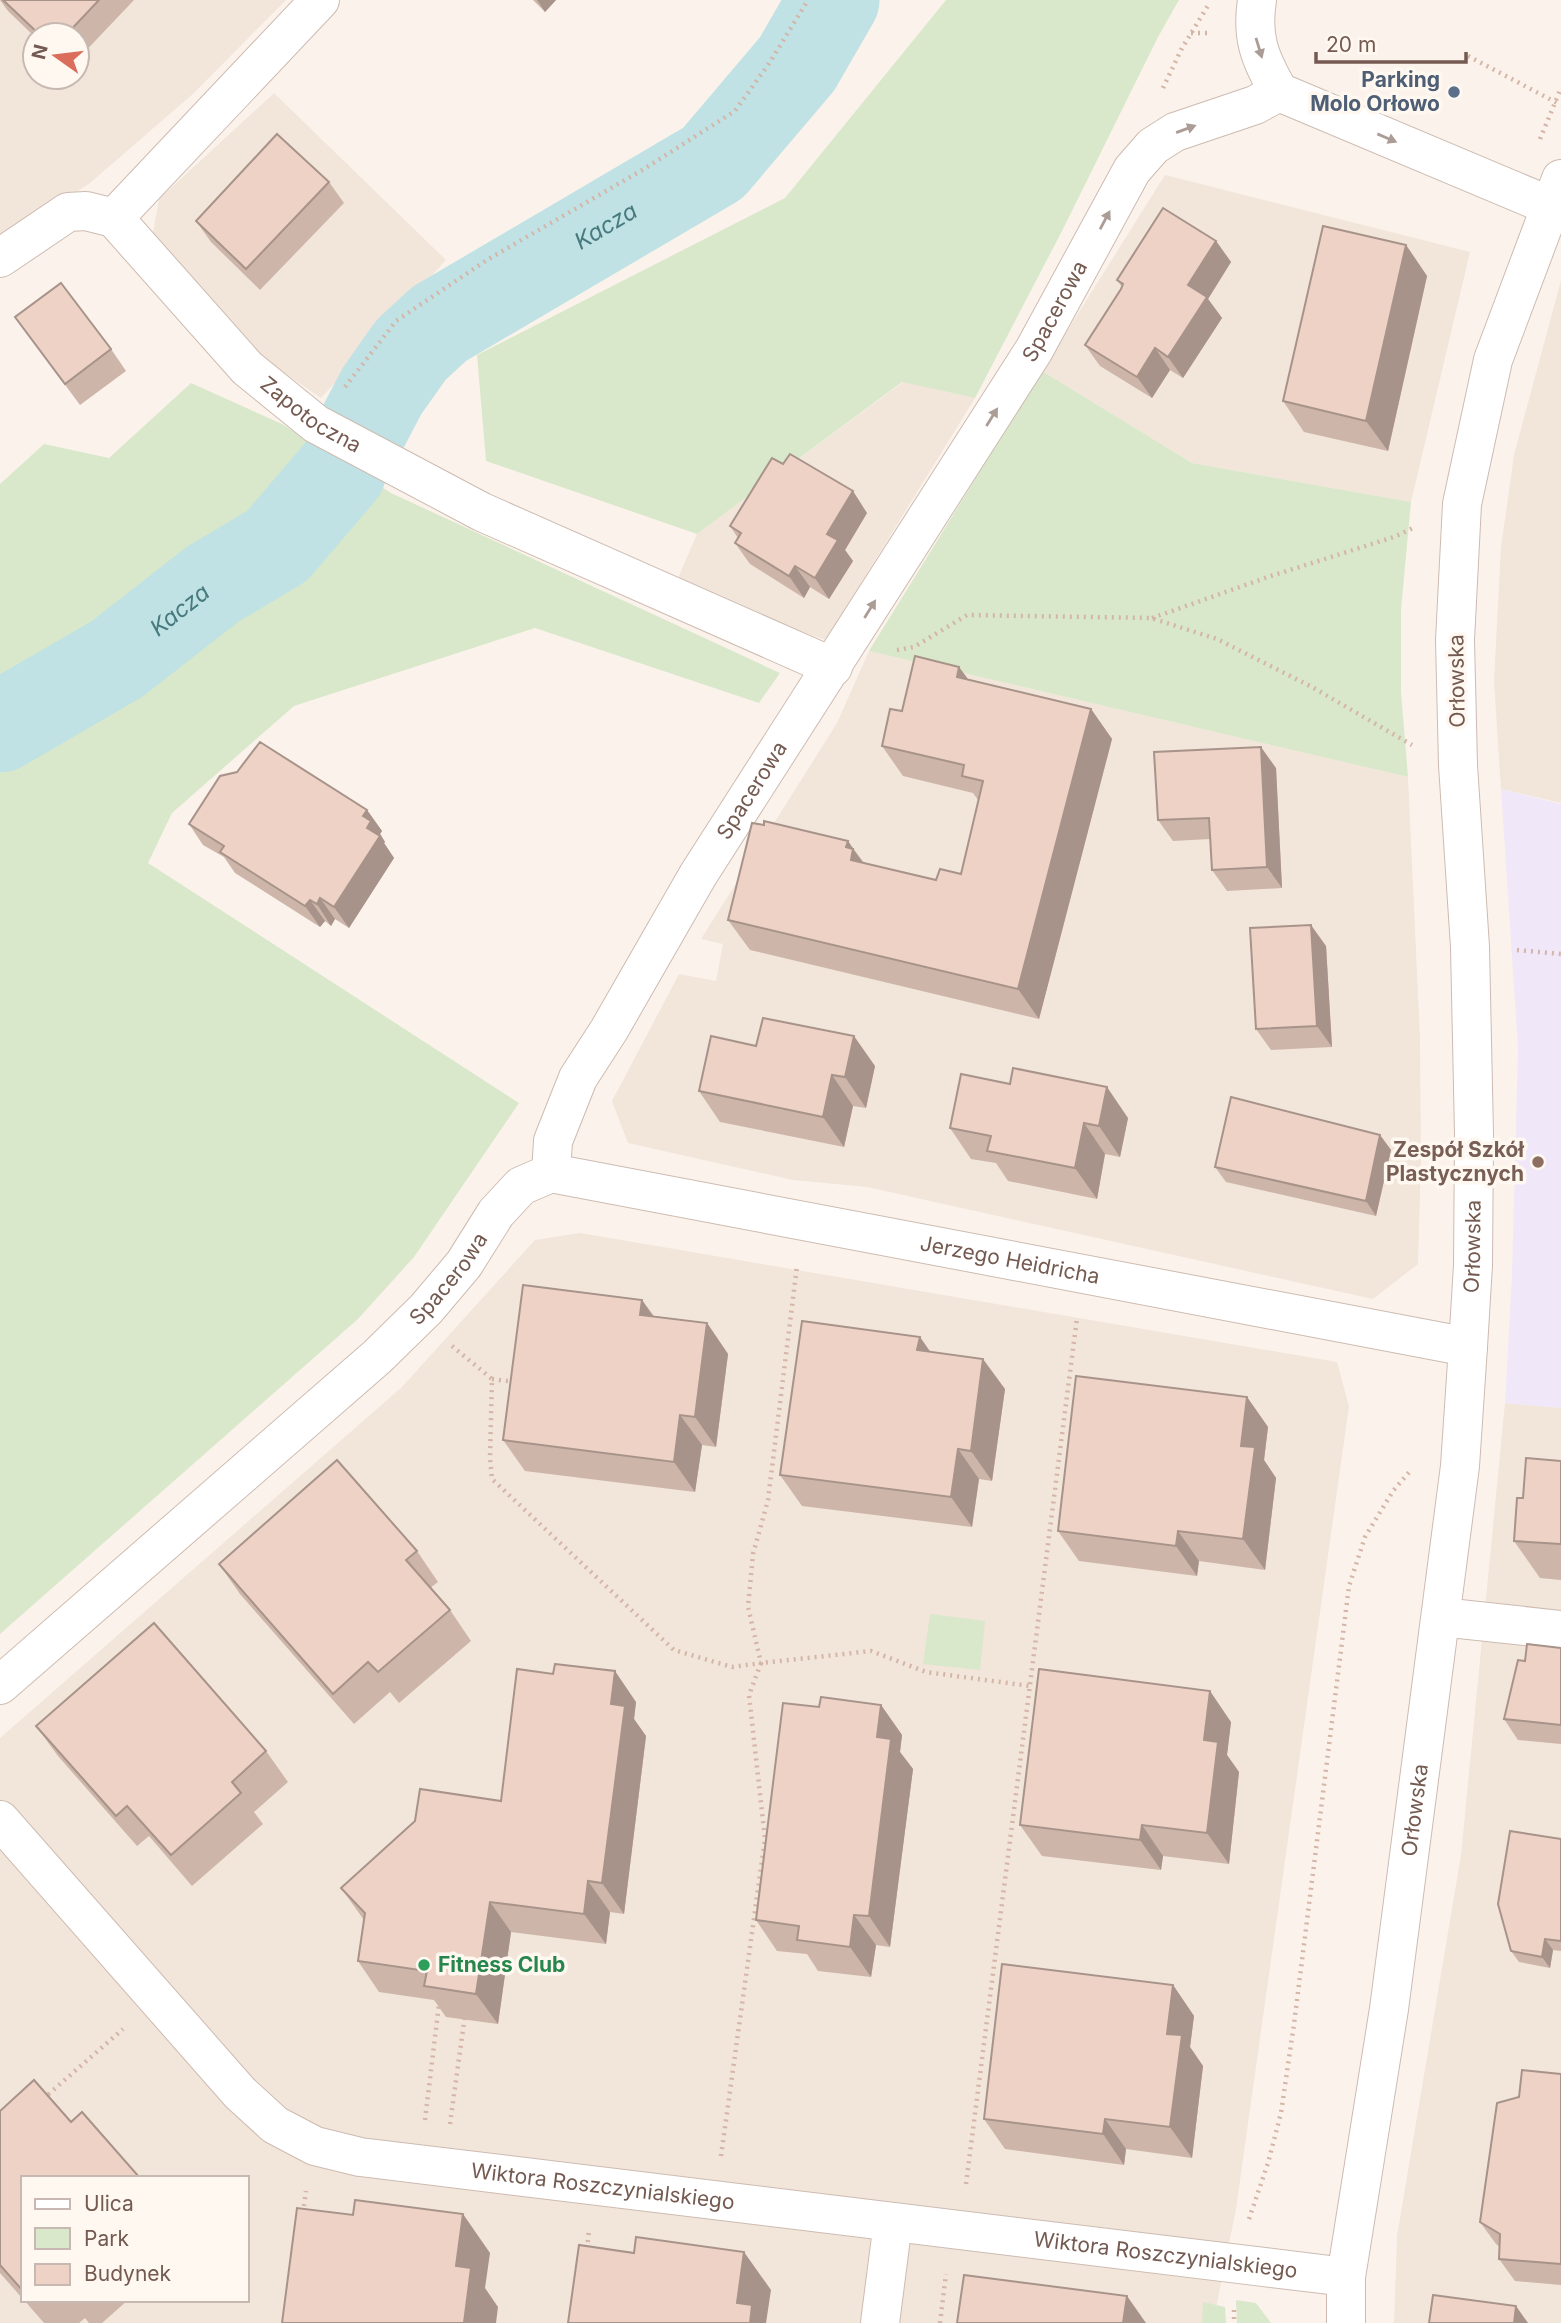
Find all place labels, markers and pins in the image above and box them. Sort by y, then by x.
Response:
place label: Parking Molo Orłowo [1310,67,1440,116]
marker: Parking Molo Orłowo [1446,84,1462,100]
place label: Zespół Szkół Plastycznych [1386,1137,1524,1186]
marker: Zespół Szkół Plastycznych [1530,1154,1546,1170]
place label: Fitness Club [438,1952,565,1977]
marker: Fitness Club [416,1957,432,1973]

